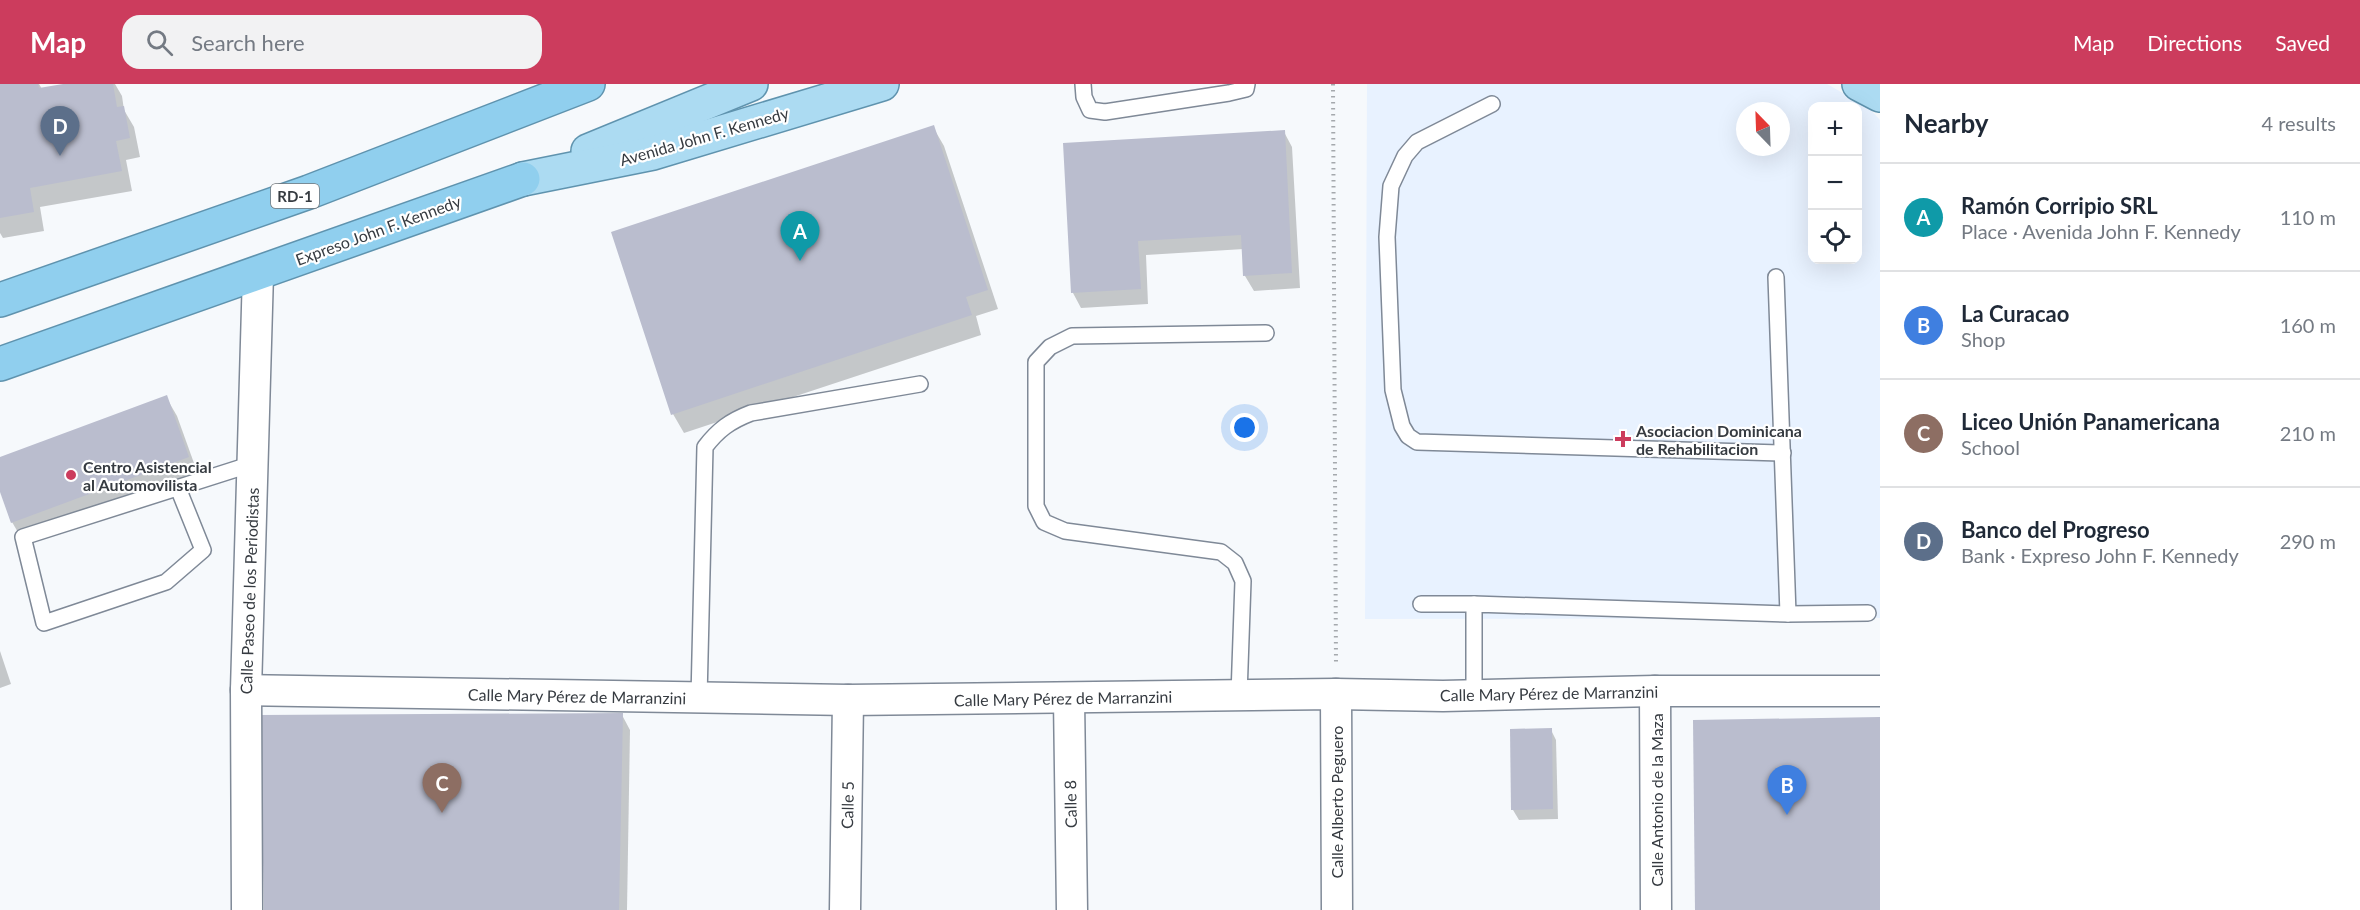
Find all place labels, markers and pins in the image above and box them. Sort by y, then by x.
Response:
pin: D [40,106,80,156]
pin: A [780,212,820,261]
place label: Asociacion Dominicana de Rehabilitacion [1635,421,1802,458]
marker: Asociacion Dominicana de Rehabilitacion [1614,430,1632,448]
place label: Centro Asistencial al Automovilista [83,457,212,494]
marker: Centro Asistencial al Automovilista [64,468,78,482]
pin: C [422,764,462,813]
pin: B [1768,766,1806,815]

